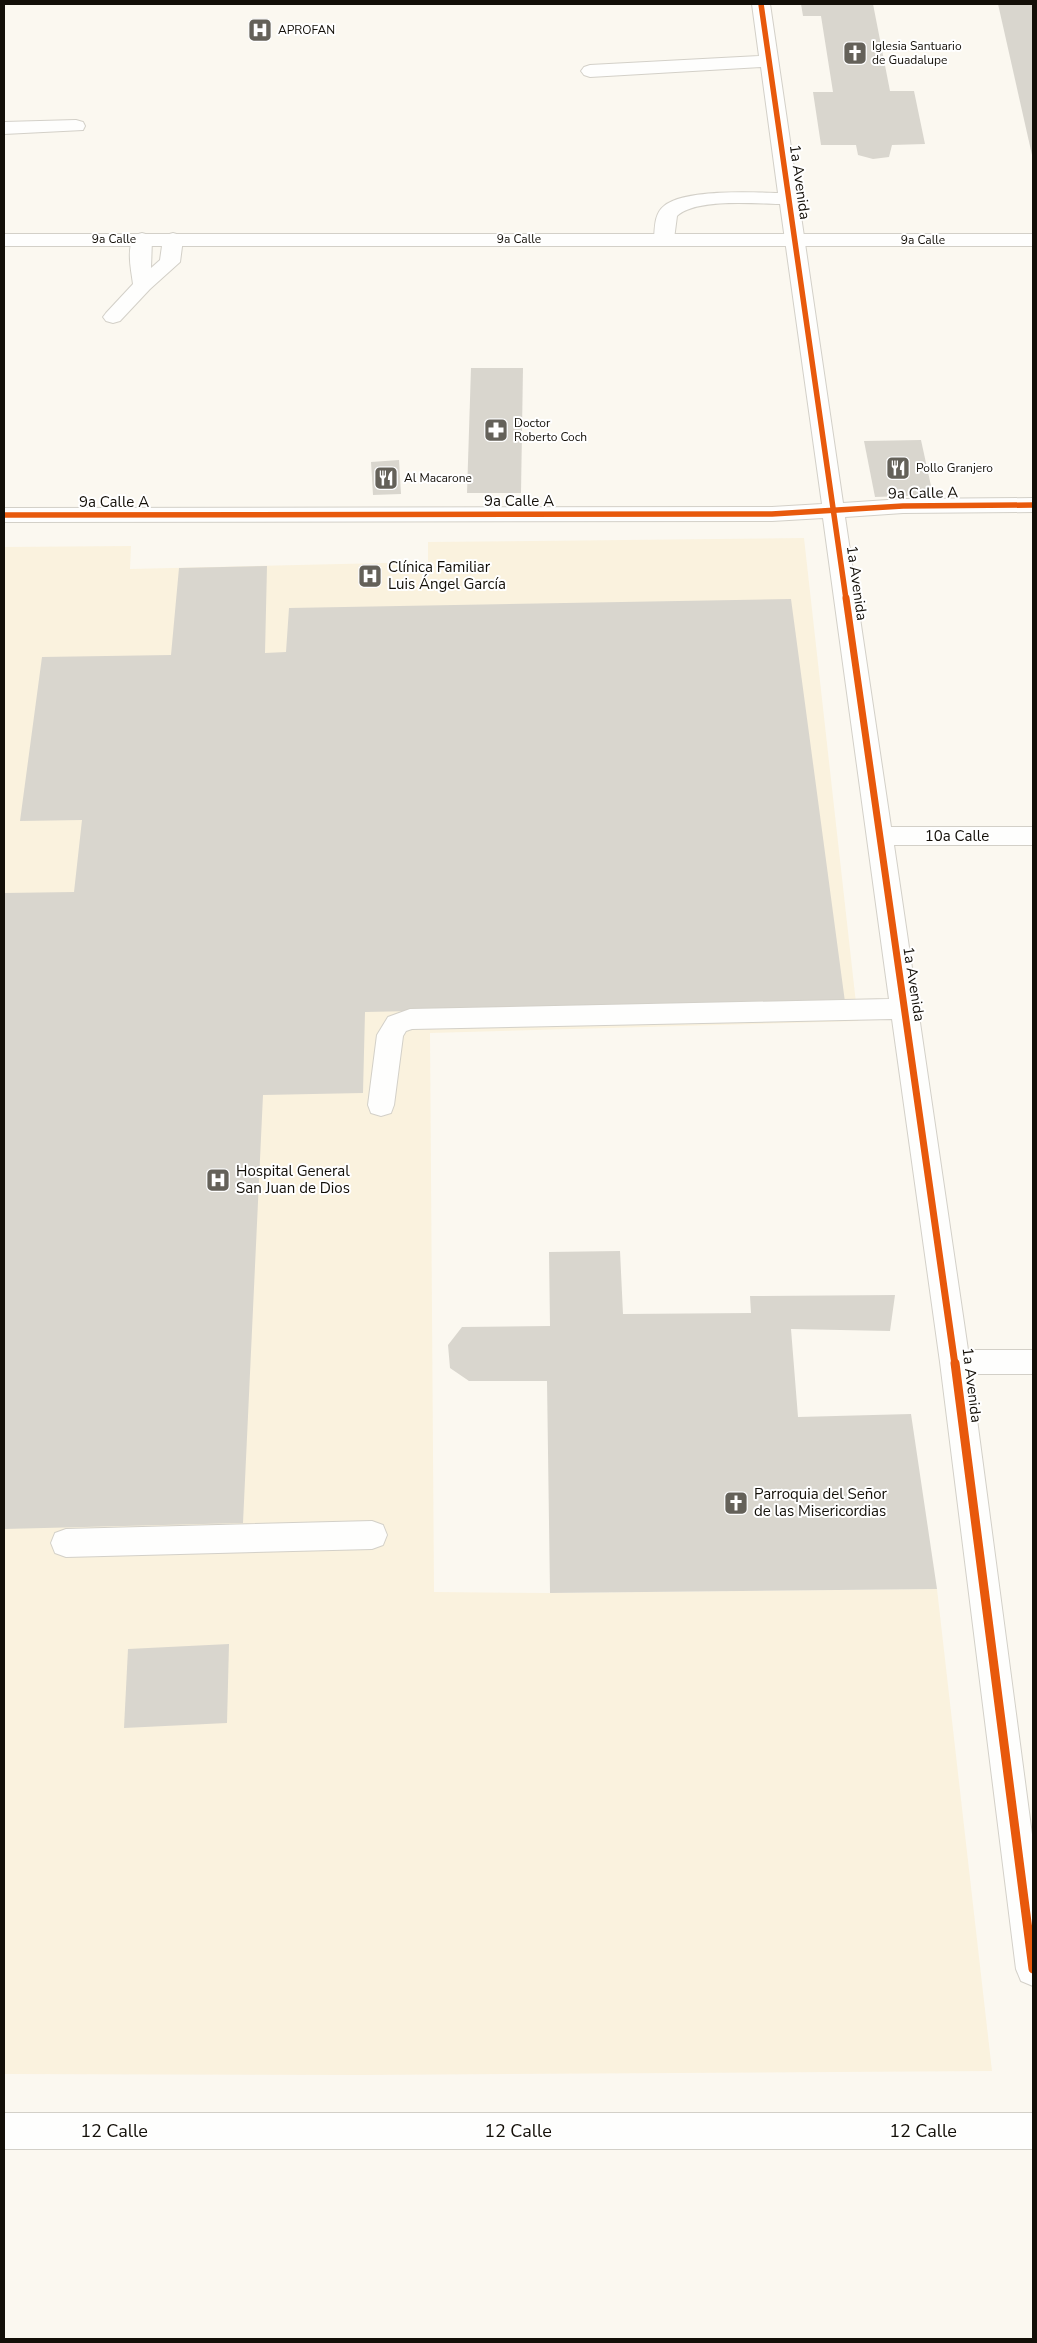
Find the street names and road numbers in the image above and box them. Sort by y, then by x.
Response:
street label: 1a Avenida [785,143,815,221]
street label: 9a Calle [92,231,136,247]
street label: 9a Calle [497,231,541,247]
street label: 9a Calle [901,232,945,248]
street label: 9a Calle A [888,482,958,504]
street label: 9a Calle A [484,491,554,511]
street label: 9a Calle A [79,492,149,512]
street label: 1a Avenida [842,544,872,622]
street label: 10a Calle [925,826,989,846]
street label: 1a Avenida [898,945,930,1023]
street label: 1a Avenida [957,1346,987,1424]
street label: 12 Calle [80,2119,148,2143]
street label: 12 Calle [484,2119,552,2143]
street label: 12 Calle [889,2119,957,2143]

